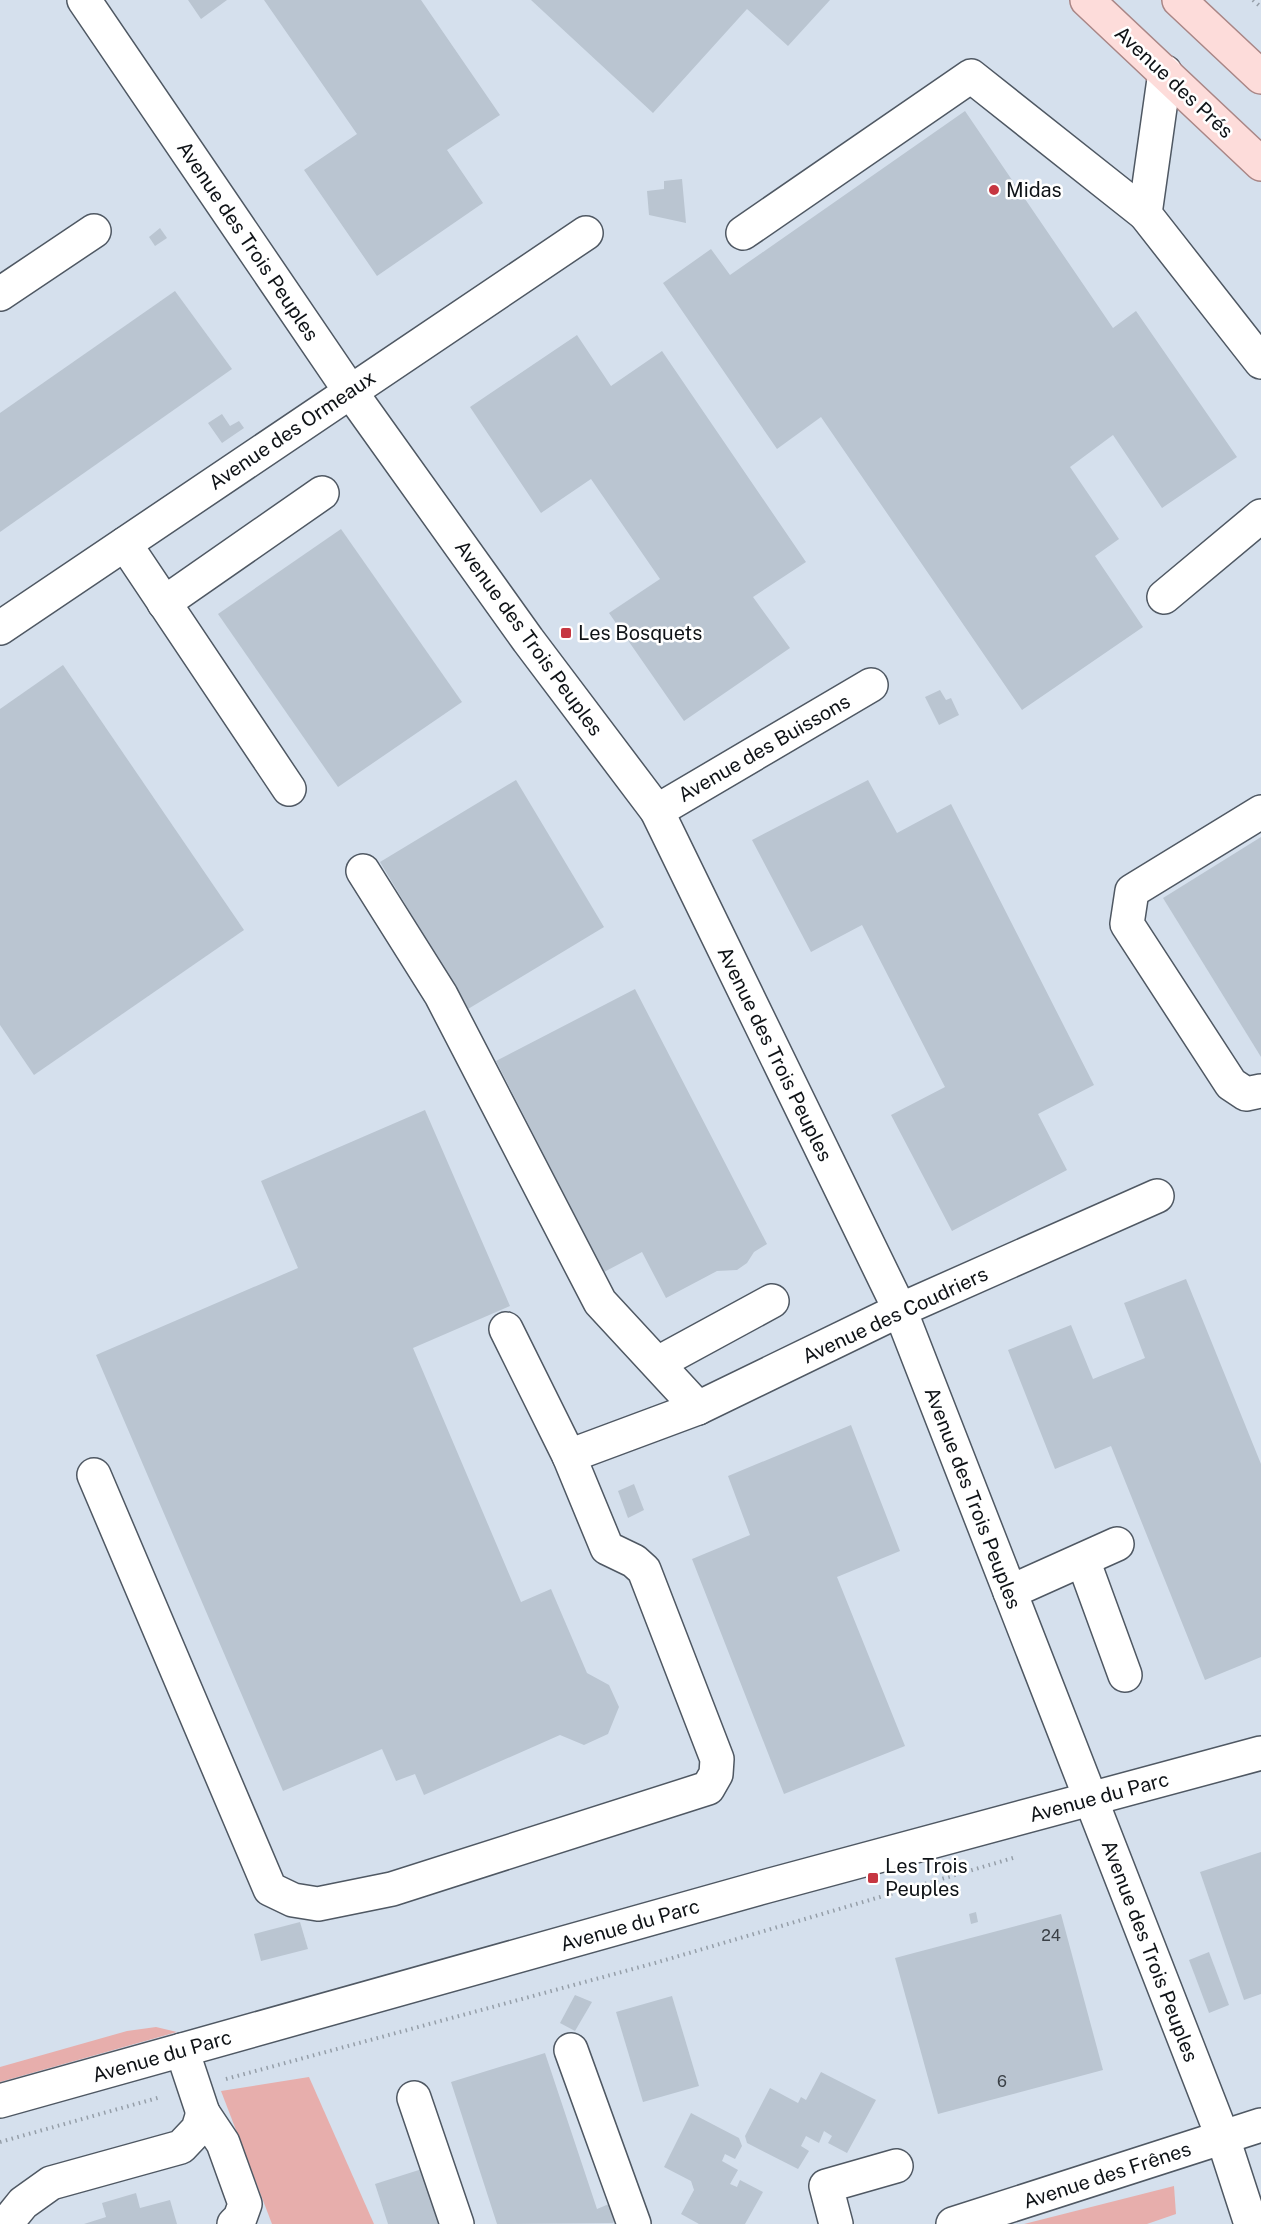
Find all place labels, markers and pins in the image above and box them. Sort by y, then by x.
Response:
place label: Midas [1006,178,1062,202]
marker: Midas [987,183,1001,197]
place label: Les Bosquets [578,621,702,645]
marker: Les Bosquets [559,626,573,640]
place label: Les Trois Peuples [885,1854,968,1901]
marker: Les Trois Peuples [866,1871,880,1885]

